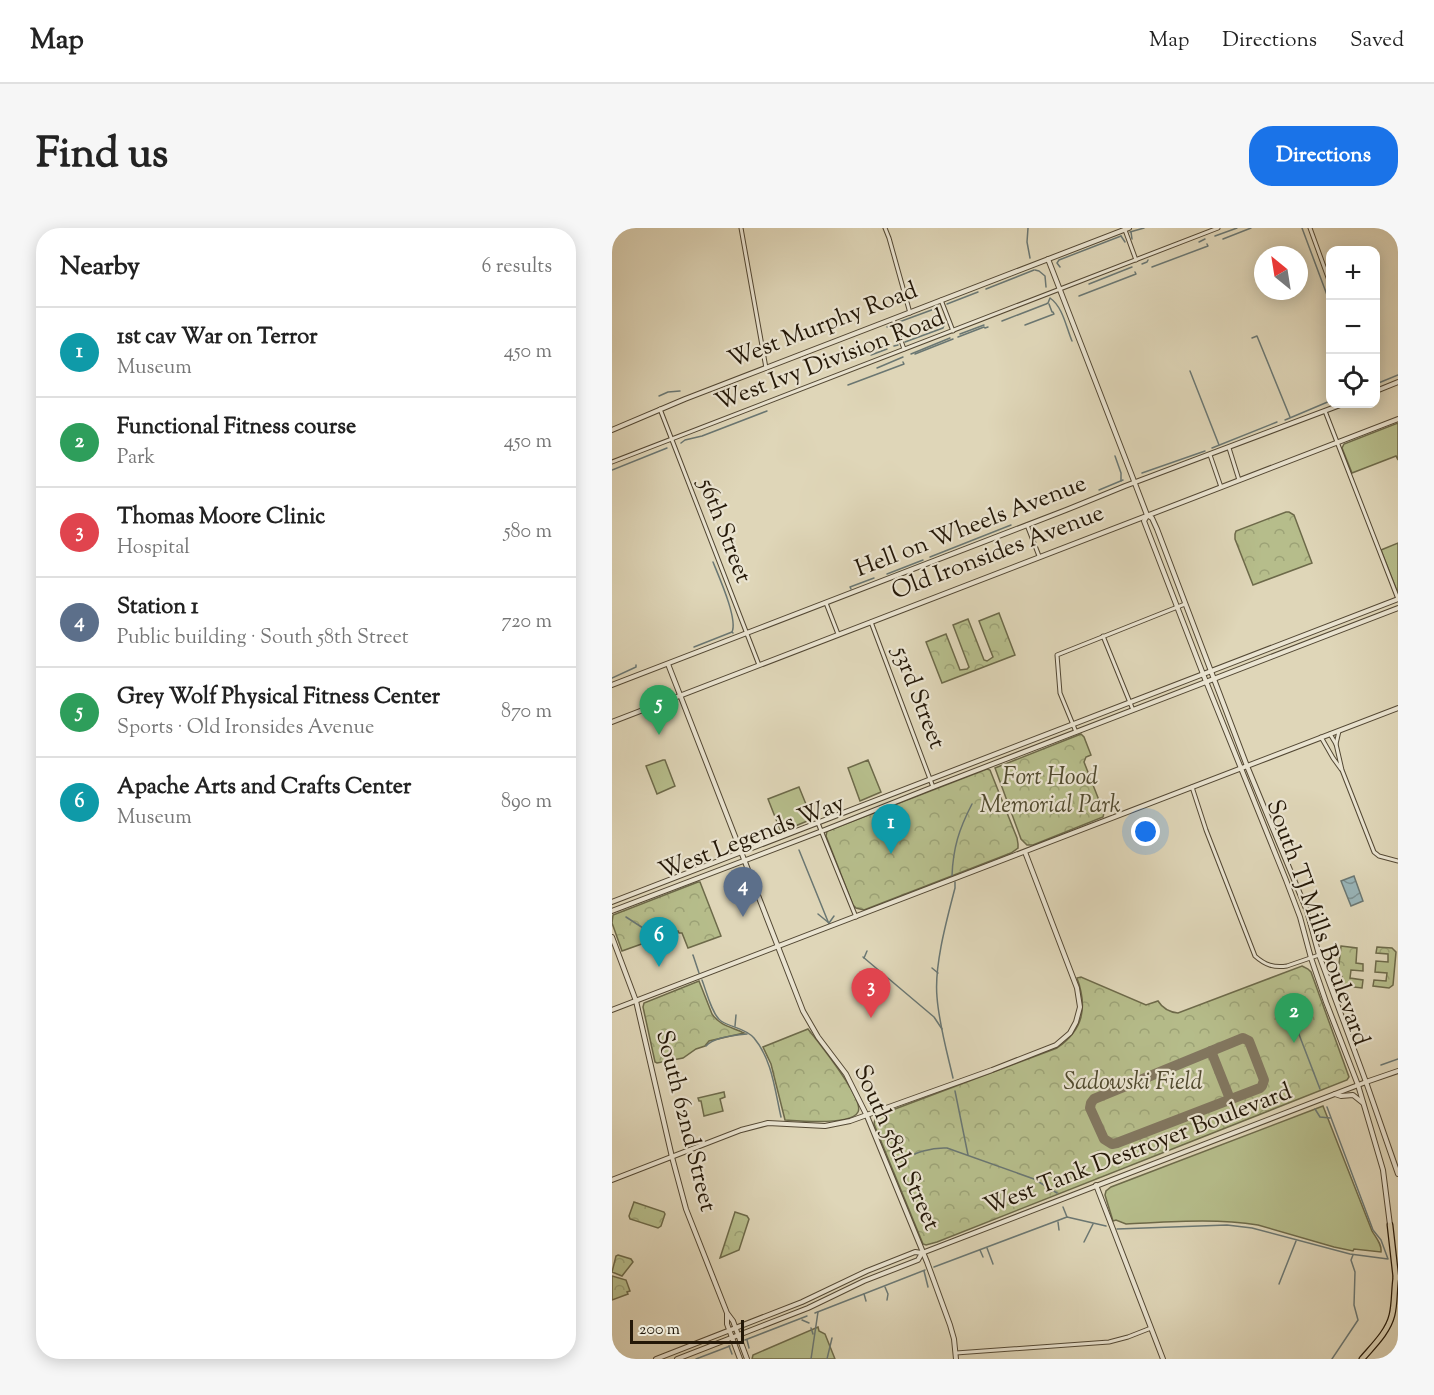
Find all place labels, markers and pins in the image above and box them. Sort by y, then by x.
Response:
pin: 5 [640,686,678,735]
pin: 1 [872,804,910,854]
pin: 4 [724,868,762,917]
pin: 6 [640,918,678,967]
pin: 3 [852,968,890,1018]
pin: 2 [1274,994,1314,1043]

